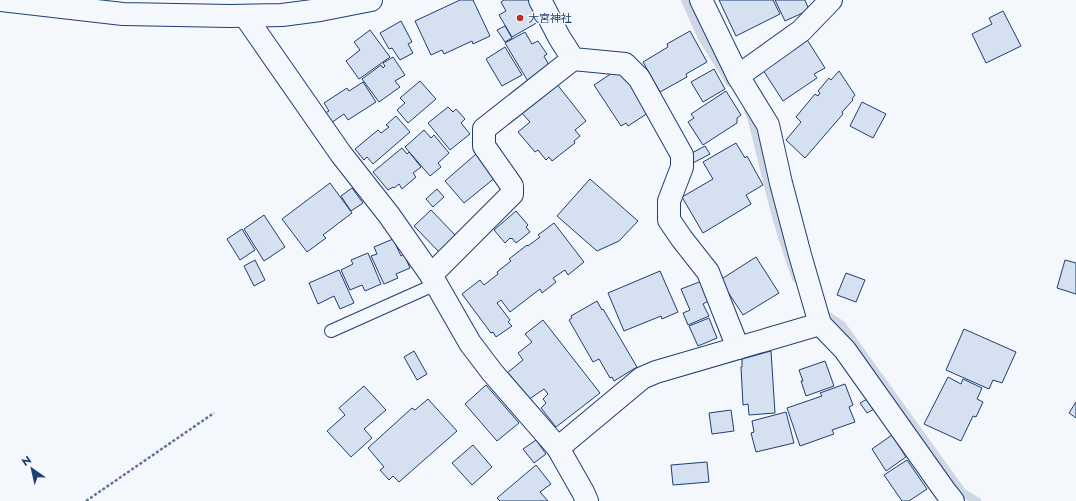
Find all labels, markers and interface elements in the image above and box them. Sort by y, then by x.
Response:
place label: 大宮神社 [528,10,572,26]
marker: 大宮神社 [515,13,525,23]
north arrow [12,449,52,489]
text: N [18,452,35,470]

